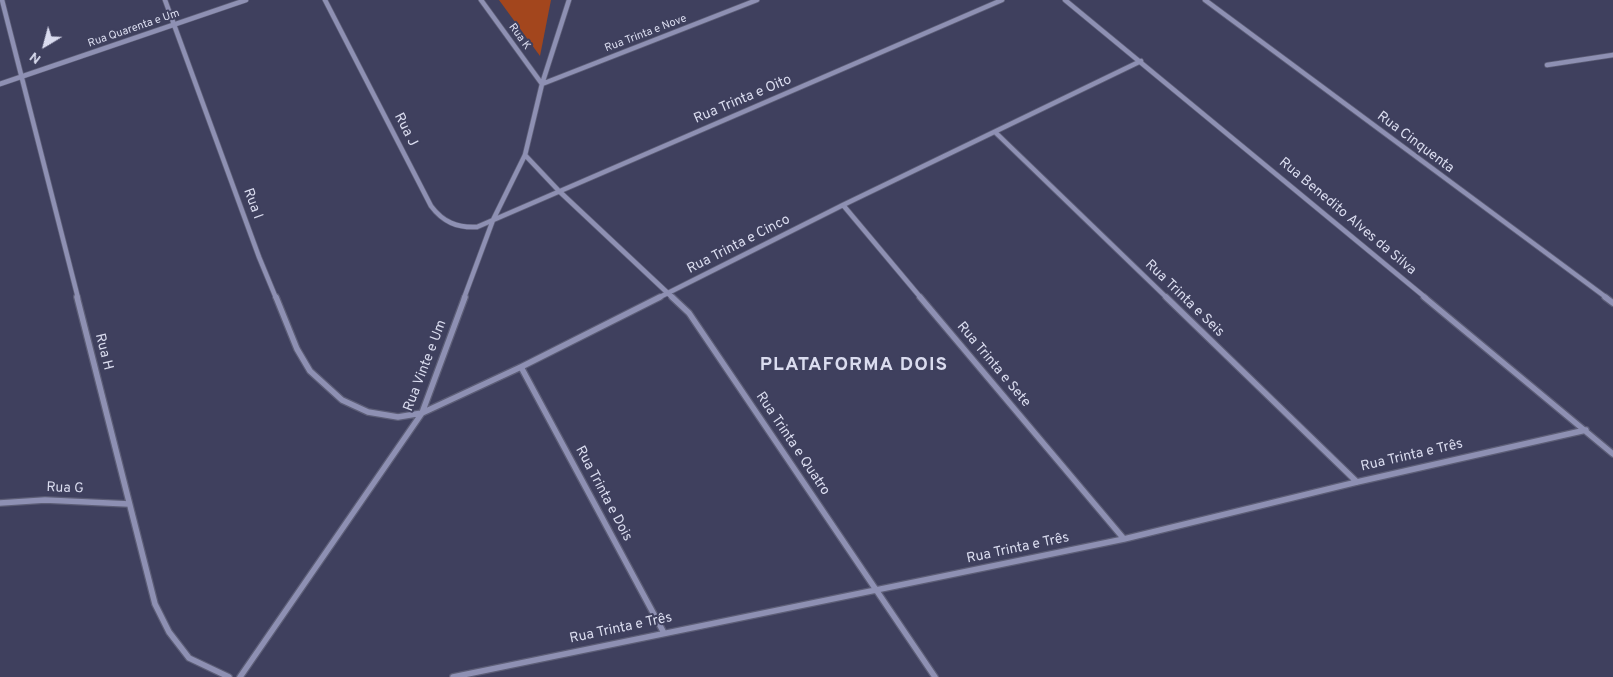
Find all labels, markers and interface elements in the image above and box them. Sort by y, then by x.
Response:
street label: Rua Quarenta e Um [87,7,181,51]
street label: Rua Trinta e Nove [603,12,689,56]
north arrow [20,20,70,70]
street label: Rua K [505,21,533,53]
text: N [27,48,45,67]
street label: Rua Trinta e Oito [692,72,794,128]
street label: Rua Cinquenta [1373,109,1457,177]
street label: Rua J [389,110,421,150]
street label: Rua Benedito Alves da Silva [1275,155,1419,279]
street label: Rua I [239,186,265,222]
street label: Rua Trinta e Cinco [685,212,793,278]
street label: Rua Trinta e Seis [1141,257,1227,341]
street label: Rua Vinte e Um [401,318,451,414]
street label: Rua Trinta e Sete [952,319,1034,411]
street label: Rua H [90,332,116,372]
district label: PLATAFORMA DOIS [758,355,950,377]
street label: Rua Trinta e Quatro [751,389,833,499]
street label: Rua Trinta e Três [1359,436,1465,476]
street label: Rua Trinta e Dois [571,444,635,544]
street label: Rua G [46,480,84,498]
street label: Rua Trinta e Três [965,530,1071,568]
street label: Rua Trinta e Três [568,610,674,648]

